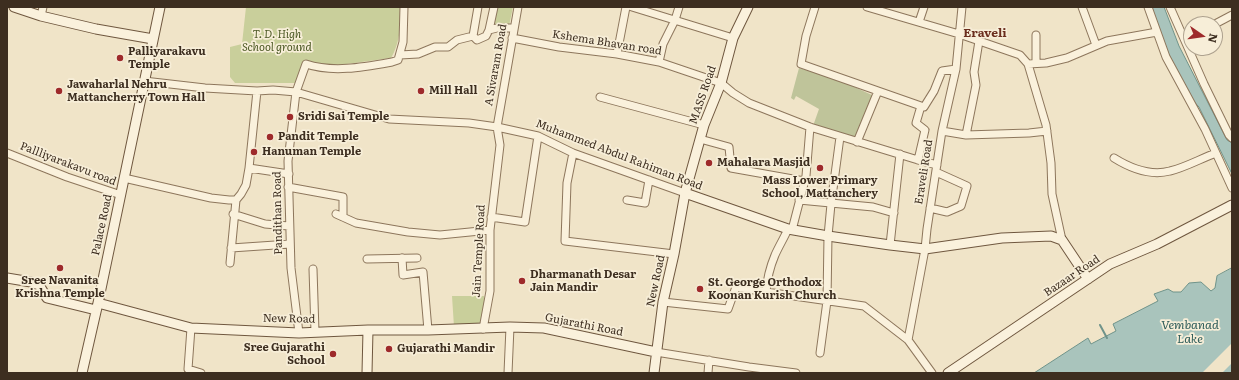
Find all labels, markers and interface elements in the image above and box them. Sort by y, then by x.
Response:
north arrow [1183,16,1223,56]
street label: A Sivaram Road [482,23,510,107]
district label: Eraveli [963,26,1007,40]
park label: T. D. High School ground [242,28,312,54]
street label: Kshema Bhavan road [551,28,663,58]
text: N [1205,32,1223,45]
place label: Palliyarakavu Temple [128,45,206,71]
marker: Palliyarakavu Temple [115,53,125,63]
street label: MASS Road [687,64,719,126]
place label: Jawaharlal Nehru Mattancherry Town Hall [67,78,205,104]
place label: Mill Hall [429,84,478,98]
marker: Jawaharlal Nehru Mattancherry Town Hall [54,86,64,96]
marker: Mill Hall [416,86,426,96]
place label: Sridi Sai Temple [298,110,389,124]
marker: Sridi Sai Temple [285,112,295,122]
street label: Muhammed Abdul Rahiman Road [534,117,704,193]
place label: Pandit Temple [278,130,359,144]
marker: Pandit Temple [265,132,275,142]
street label: Eraveli Road [912,139,936,205]
street label: Pallliyarakavu road [18,140,118,188]
place label: Hanuman Temple [262,145,361,159]
marker: Hanuman Temple [249,147,259,157]
place label: Mahalara Masjid [717,156,810,170]
marker: Mahalara Masjid [704,158,714,168]
marker: Mass Lower Primary School, Mattanchery [815,163,825,173]
street label: Pandithan Road [271,171,285,255]
place label: Mass Lower Primary School, Mattanchery [762,174,878,200]
street label: Palace Road [89,193,115,257]
street label: Jain Temple Road [470,204,488,298]
street label: Bazaar Road [1042,253,1102,299]
street label: New Road [644,254,668,308]
marker: Sree Navanita Krishna Temple [55,263,65,273]
place label: Dharmanath Desar Jain Mandir [530,268,636,294]
place label: Sree Navanita Krishna Temple [15,274,105,300]
marker: Dharmanath Desar Jain Mandir [517,276,527,286]
place label: St. George Orthodox Koonan Kurish Church [708,276,837,302]
marker: St. George Orthodox Koonan Kurish Church [695,284,705,294]
street label: Gujarathi Road [544,311,624,339]
street label: New Road [263,312,315,326]
water label: Vembanad Lake [1161,318,1219,346]
place label: Sree Gujarathi School [244,341,325,367]
place label: Gujarathi Mandir [397,342,495,356]
marker: Gujarathi Mandir [384,344,394,354]
marker: Sree Gujarathi School [328,349,338,359]

